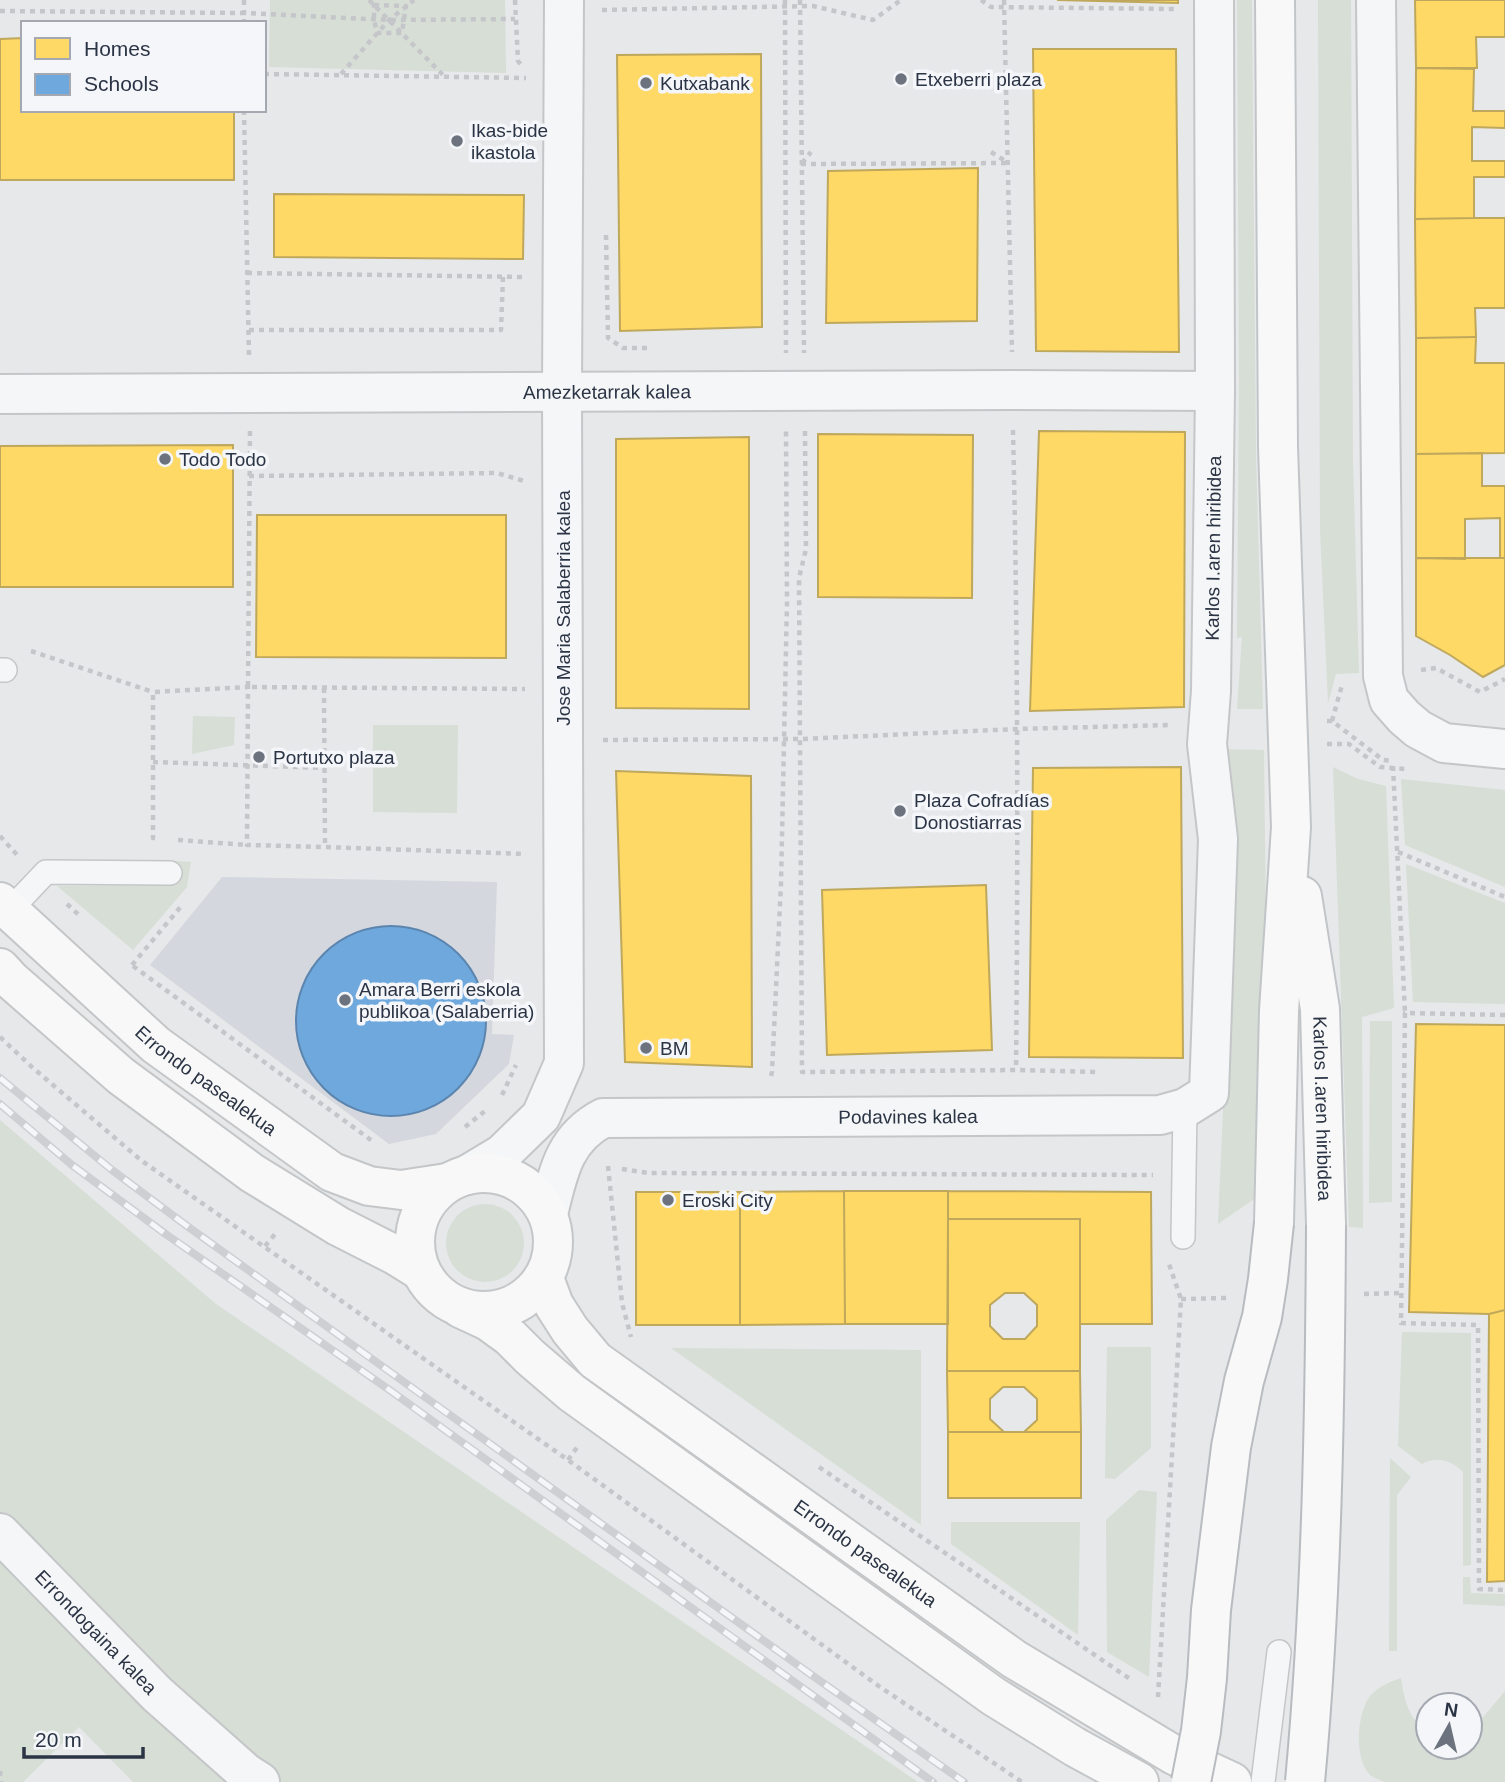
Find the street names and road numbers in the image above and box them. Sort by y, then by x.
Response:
street label: Amezketarrak kalea [523,381,691,402]
street label: Karlos I.aren hiribidea [1201,455,1225,641]
street label: Jose Maria Salaberria kalea [553,490,574,726]
street label: Karlos I.aren hiribidea [1310,1016,1336,1202]
street label: Errondo pasealekua [131,1021,281,1139]
street label: Podavines kalea [838,1105,978,1127]
street label: Errondo pasealekua [790,1495,941,1611]
street label: Errondogaina kalea [31,1565,162,1698]

